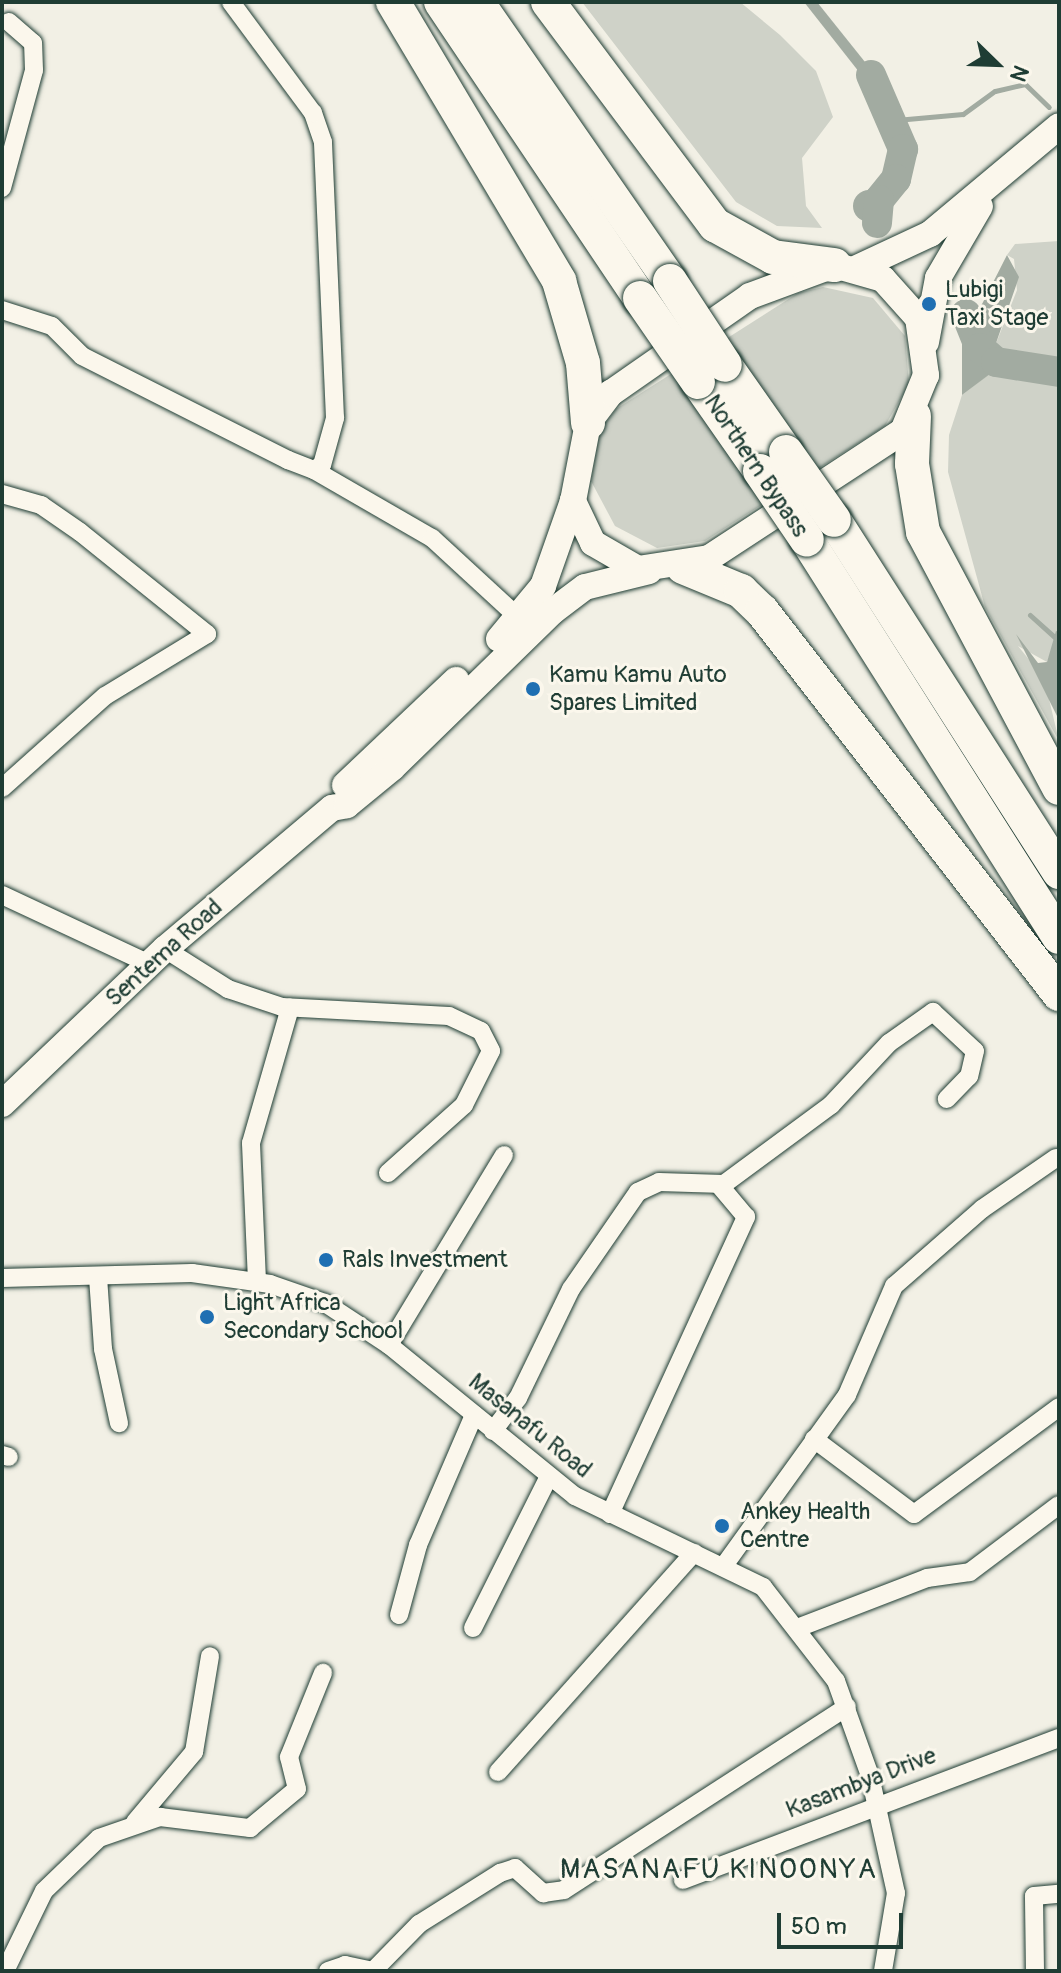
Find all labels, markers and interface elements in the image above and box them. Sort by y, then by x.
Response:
north arrow [957,24,1037,104]
text: N [1003,61,1035,86]
place label: Lubigi Taxi Stage [945,276,1048,332]
marker: Lubigi Taxi Stage [920,295,938,313]
street label: Northern Bypass [698,389,814,543]
place label: Kamu Kamu Auto Spares Limited [549,661,727,717]
marker: Kamu Kamu Auto Spares Limited [524,680,542,698]
street label: Sentema Road [100,893,228,1013]
place label: Rals Investment [342,1246,508,1274]
marker: Rals Investment [317,1251,335,1269]
place label: Light Africa Secondary School [223,1289,403,1345]
marker: Light Africa Secondary School [198,1308,216,1326]
street label: Masanafu Road [463,1368,597,1484]
place label: Ankey Health Centre [740,1498,870,1554]
marker: Ankey Health Centre [711,1515,733,1537]
street label: Kasambya Drive [782,1741,940,1825]
district label: MASANAFU KINOONYA [560,1853,878,1887]
scale bar [781,1897,907,1947]
text: 50 m [791,1912,847,1941]

